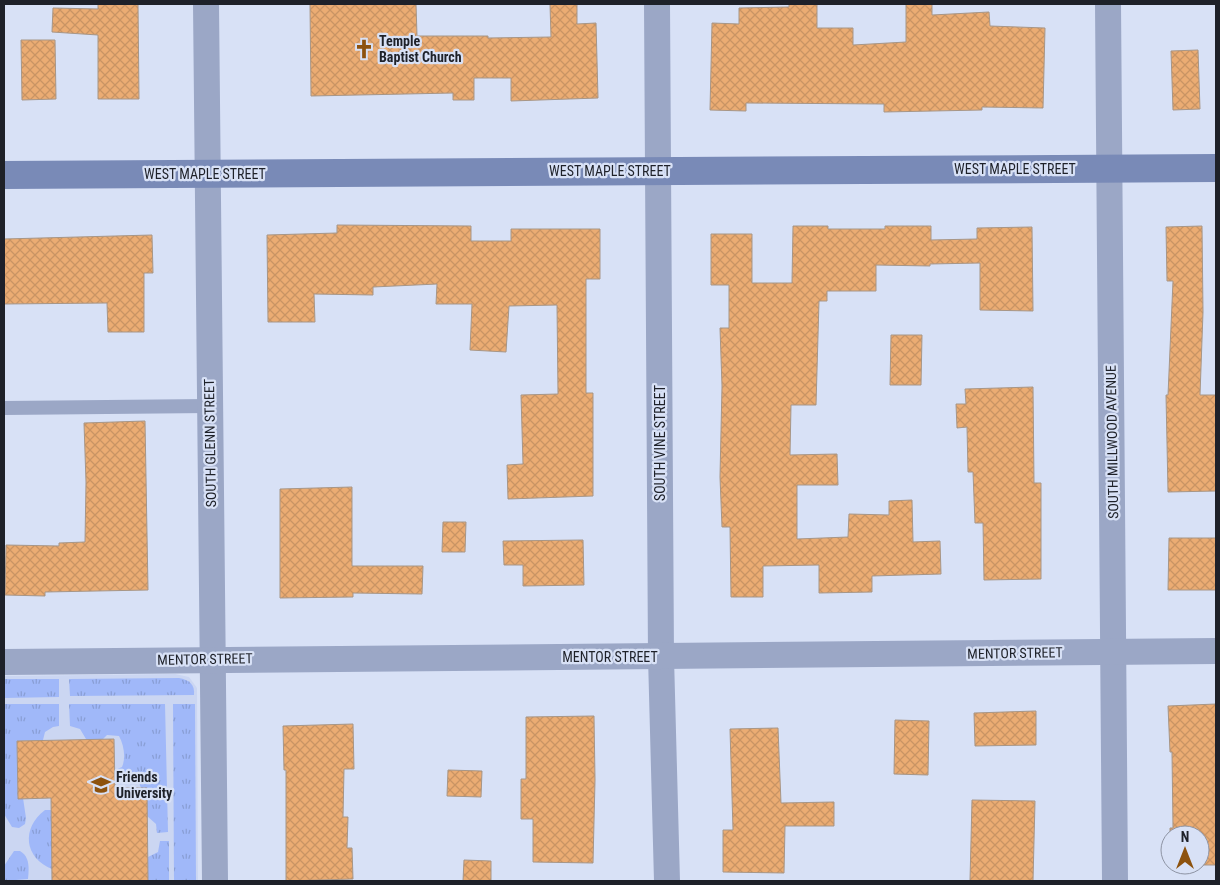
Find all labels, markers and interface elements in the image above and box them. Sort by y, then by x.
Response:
place label: Temple Baptist Church [379,33,462,65]
church icon: Temple Baptist Church [353,38,375,60]
street label: WEST MAPLE STREET [954,161,1076,177]
street label: WEST MAPLE STREET [549,163,671,179]
street label: WEST MAPLE STREET [144,166,266,182]
street label: SOUTH MILLWOOD AVENUE [1103,365,1121,519]
street label: SOUTH GLENN STREET [201,379,219,507]
street label: SOUTH VINE STREET [652,385,668,501]
street label: MENTOR STREET [967,644,1063,662]
street label: MENTOR STREET [562,649,658,665]
street label: MENTOR STREET [157,650,253,668]
place label: Friends University [116,769,173,801]
school or university icon: Friends University [90,774,112,796]
north arrow [1160,825,1210,875]
text: N [1181,829,1189,845]

